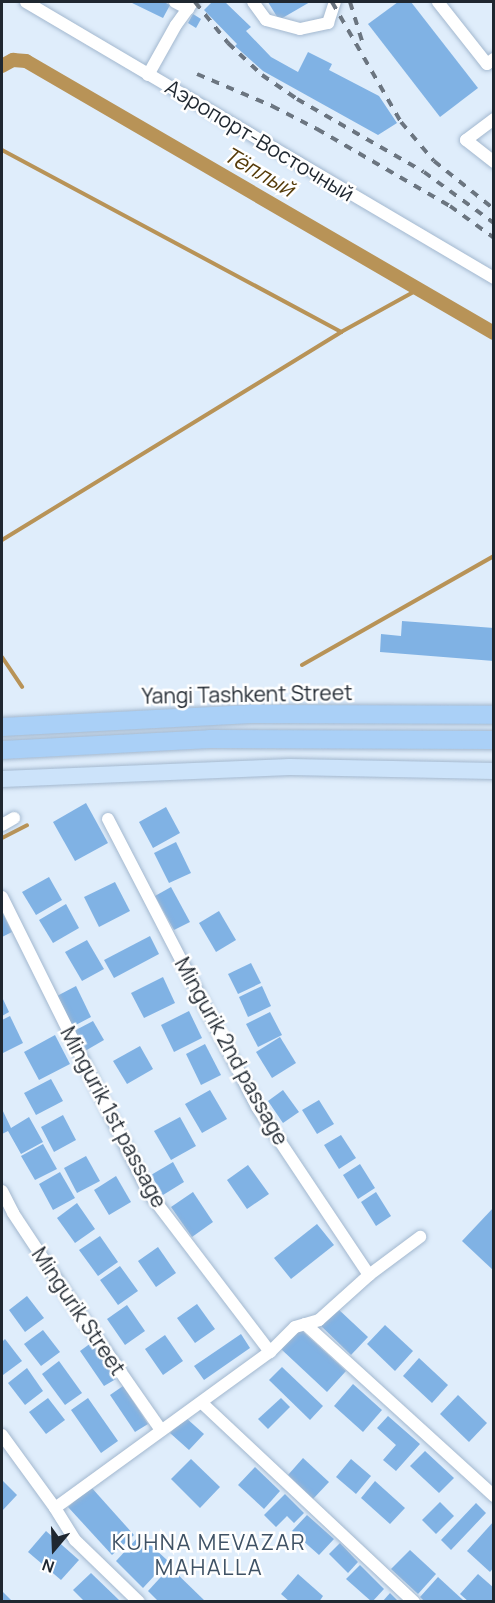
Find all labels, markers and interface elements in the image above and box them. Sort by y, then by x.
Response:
street label: Аэропорт-Восточный [161,74,359,206]
water label: Тёплый [219,141,299,203]
street label: Yangi Tashkent Street [141,680,353,708]
street label: Mingurik 2nd passage [170,953,294,1149]
street label: Mingurik 1st passage [56,1022,172,1212]
street label: Mingurik Street [27,1242,131,1380]
north arrow [24,1519,84,1579]
district label: KUHNA MEVAZAR MAHALLA [112,1529,306,1580]
text: N [39,1554,57,1578]

